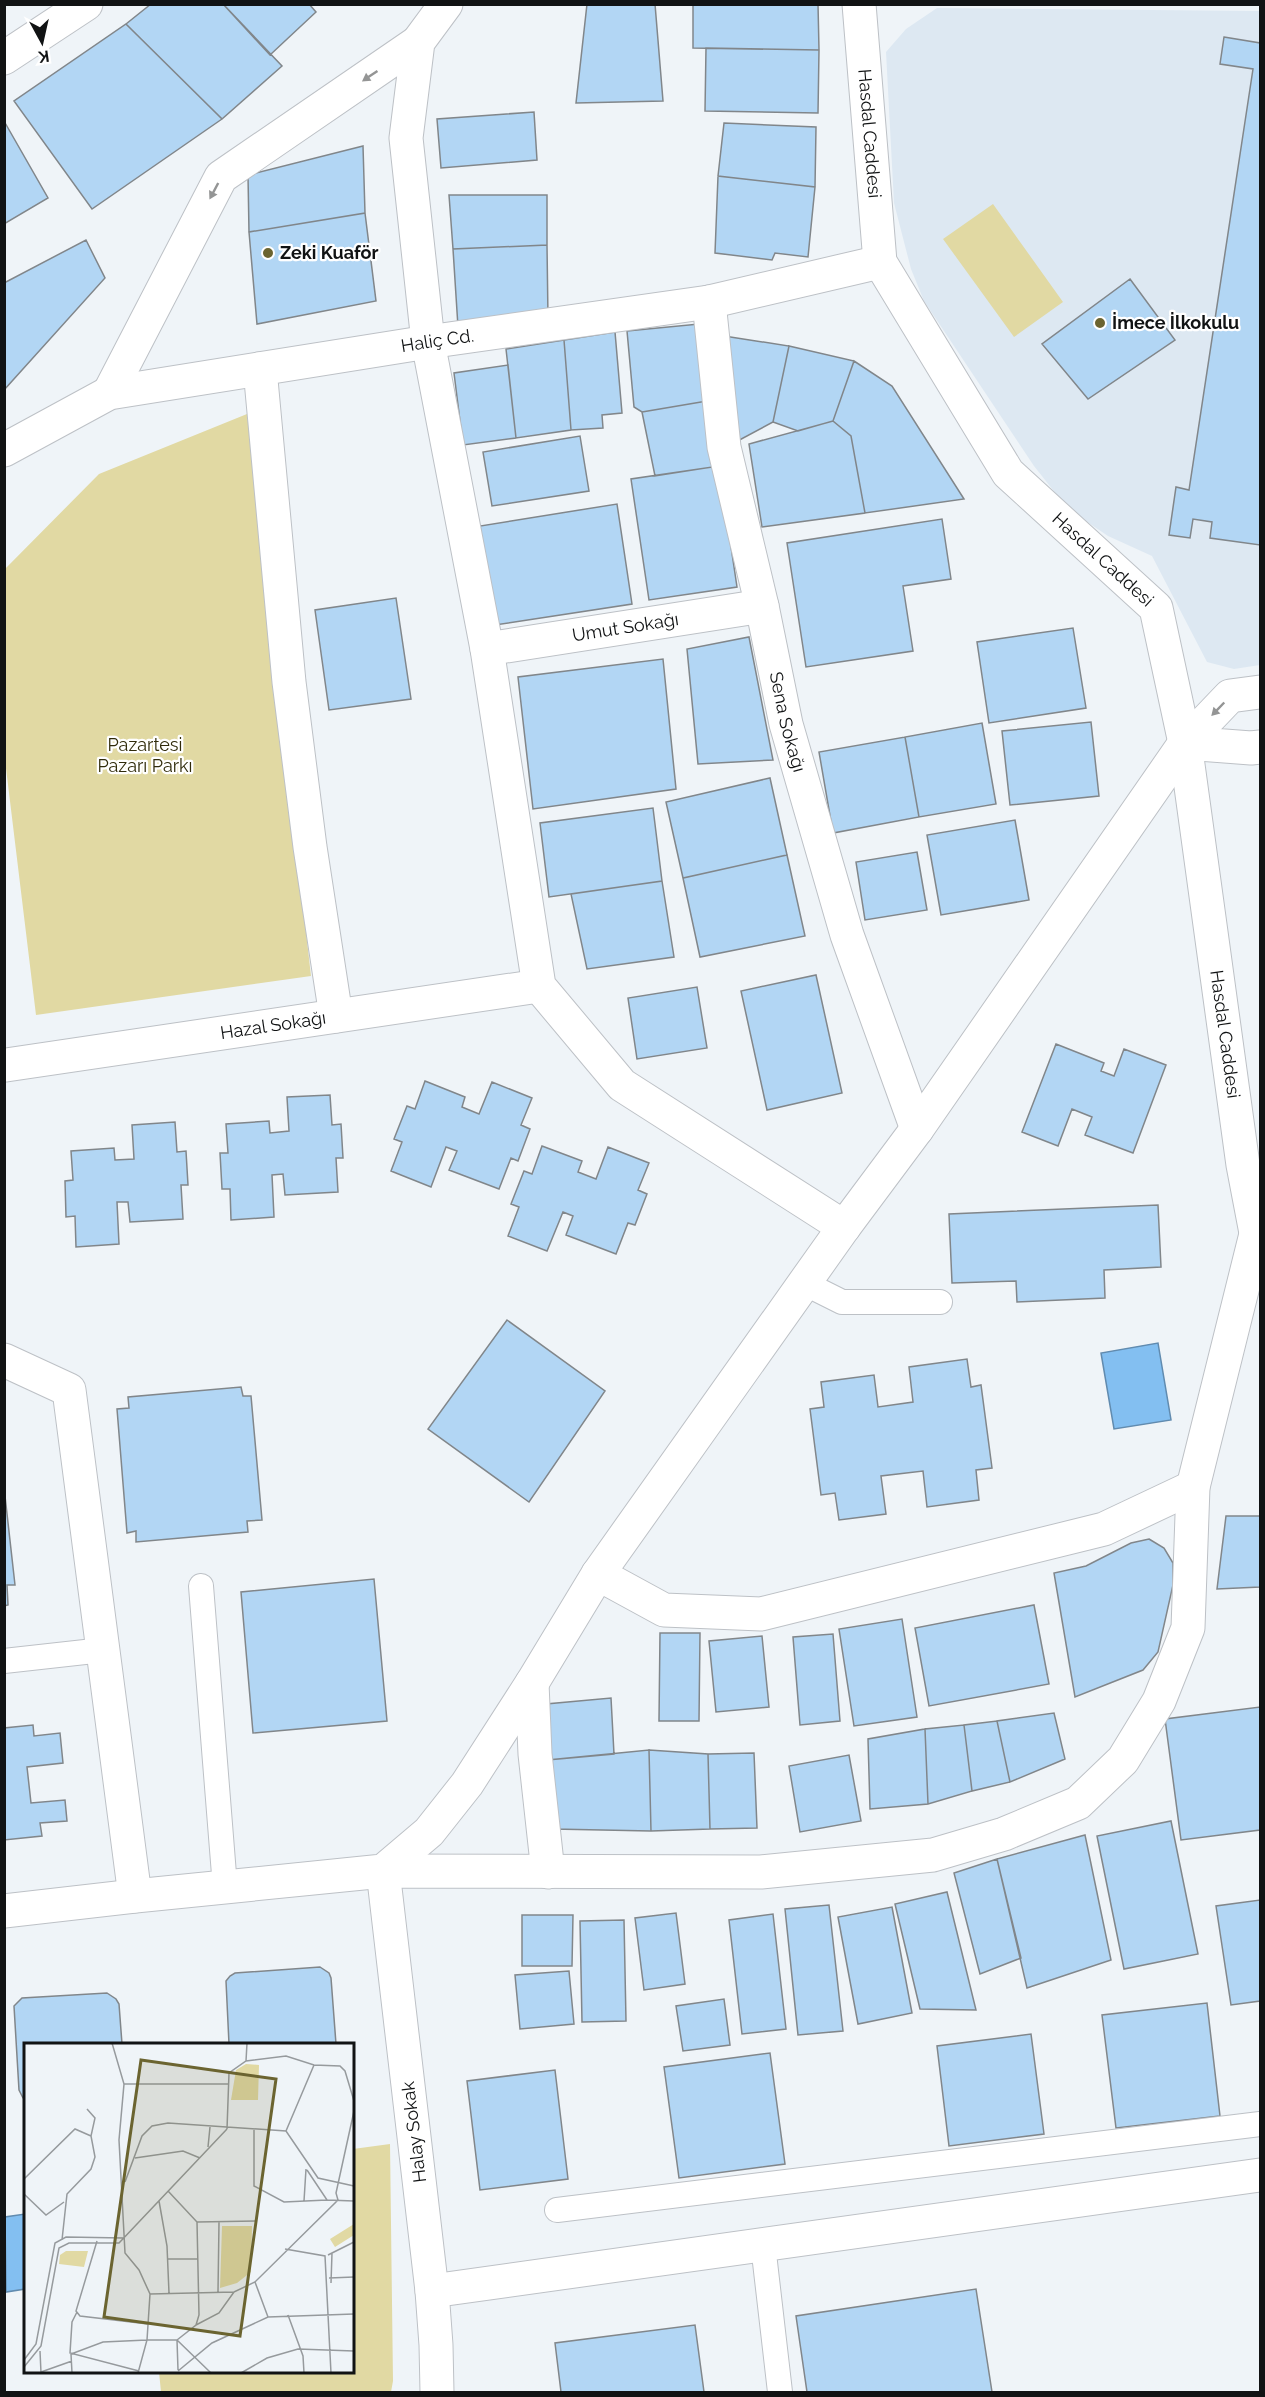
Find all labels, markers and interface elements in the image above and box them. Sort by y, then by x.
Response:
north arrow [12,12,72,72]
text: K [37,46,51,67]
street label: Hasdal Caddesi [854,68,886,199]
one-way arrow [361,70,378,81]
one-way arrow [209,182,219,199]
place label: Zeki Kuaför [280,242,378,263]
marker: Zeki Kuaför [261,246,275,260]
place label: İmece İlkokulu [1112,312,1239,333]
marker: İmece İlkokulu [1093,316,1107,330]
street label: Haliç Cd. [399,325,475,356]
street label: Hasdal Caddesi [1048,508,1158,611]
street label: Umut Sokağı [571,608,680,646]
street label: Sena Sokağı [766,670,810,774]
one-way arrow [1212,701,1226,715]
park label: Pazartesi Pazarı Parkı [97,734,193,776]
street label: Hasdal Caddesi [1206,969,1245,1100]
street label: Hazal Sokağı [219,1007,327,1043]
inset map [24,2043,354,2373]
street label: Halay Sokak [397,2080,430,2184]

